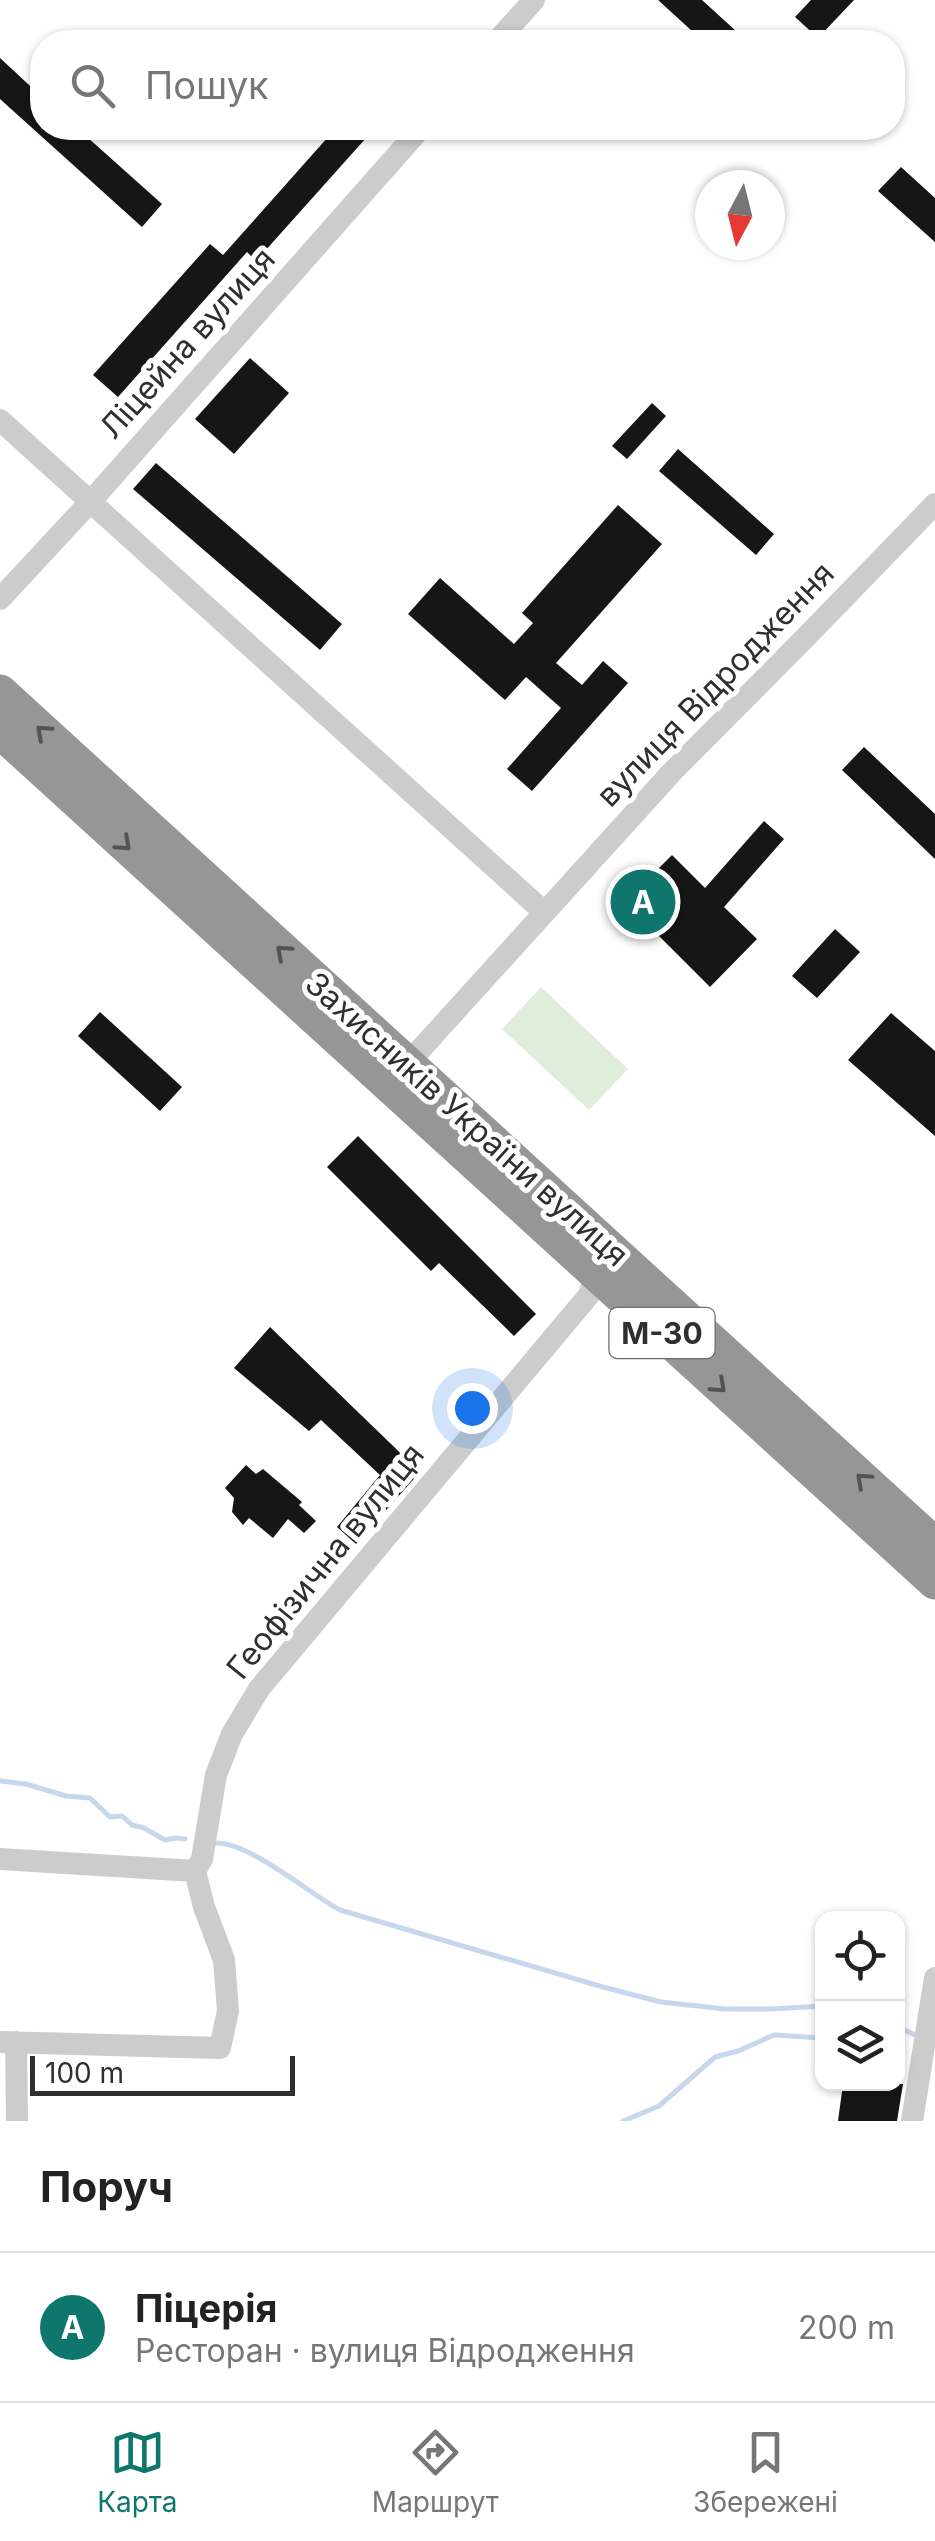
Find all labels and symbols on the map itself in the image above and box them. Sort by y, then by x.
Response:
north arrow [695,170,785,260]
street label: Ліцейна вулиця [91,240,283,446]
street label: вулиця Відродження [588,554,842,814]
one-way arrow [37,726,55,744]
one-way arrow [112,832,131,850]
pin: A [610,864,676,940]
one-way arrow [276,945,295,963]
street label: Захисників України вулиця [298,964,636,1274]
road number: М-30 [610,1308,714,1358]
one-way arrow [707,1374,726,1392]
your location [447,1383,498,1434]
street label: Геофізична вулиця [218,1435,432,1687]
one-way arrow [856,1474,875,1492]
scale bar [30,2051,295,2096]

